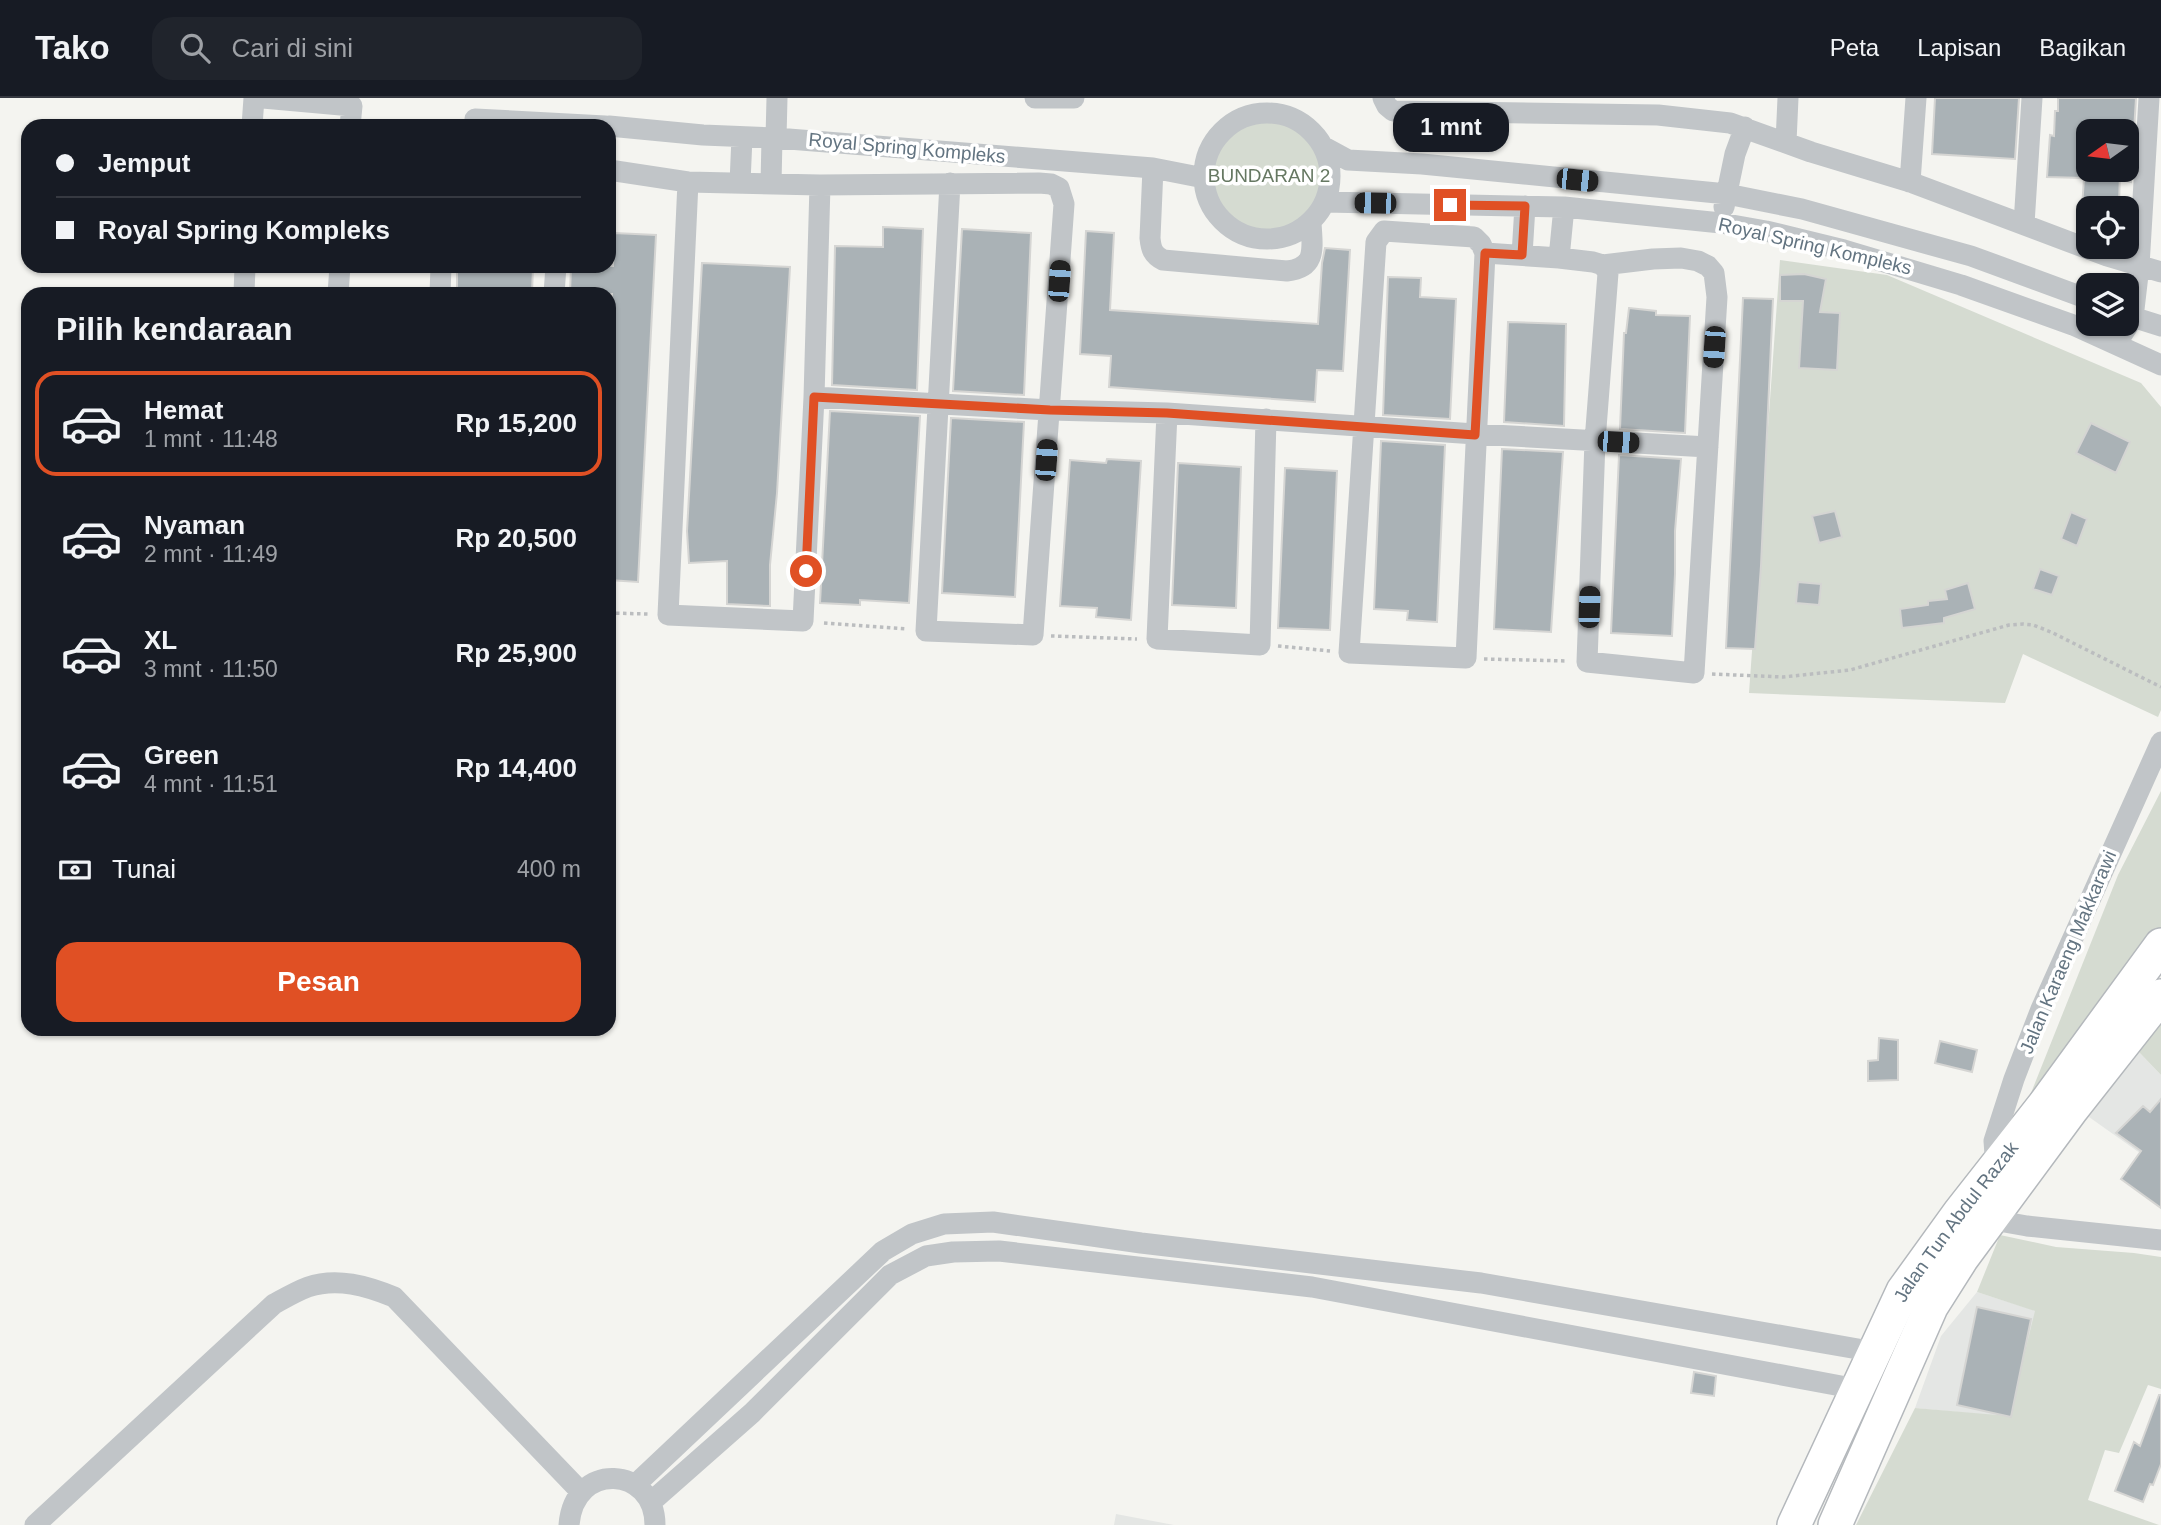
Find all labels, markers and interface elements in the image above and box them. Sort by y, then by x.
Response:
search box [152,17,642,80]
text: Tako [35,29,110,66]
icon: search [176,29,214,67]
text: Cari di sini [232,33,353,63]
text: Peta [1830,34,1879,61]
text: Lapisan [1917,34,2001,61]
text: Bagikan [2039,34,2126,61]
callout: 1 mnt [1392,104,1508,153]
text: 1 mnt [1420,114,1482,140]
north arrow [2076,119,2138,182]
map controls [2076,119,2139,336]
street label: Royal Spring Kompleks [808,129,1006,167]
text: Jemput [98,148,190,178]
park label: BUNDARAN 2 [1208,165,1330,186]
car [1556,167,1599,193]
route end [1434,189,1466,221]
car [1354,192,1397,214]
button: locate [2076,196,2139,259]
street label: Royal Spring Kompleks [1716,214,1914,278]
text: Royal Spring Kompleks [98,215,390,245]
car [1048,259,1071,303]
button: layers [2076,273,2139,336]
text: Pilih kendaraan [56,311,293,347]
car [1703,325,1726,369]
icon: car [60,392,123,455]
text: Hemat [144,395,223,425]
text: Rp 15,200 [456,408,577,438]
text: 1 mnt · 11:48 [144,426,278,452]
car [1597,430,1640,454]
car [1035,438,1058,482]
icon: car [60,507,123,570]
text: Nyaman [144,510,245,540]
text: Rp 20,500 [456,523,577,553]
text: 2 mnt · 11:49 [144,541,278,567]
route start [790,555,822,587]
car [1578,586,1601,628]
icon: car [60,622,123,685]
text: XL [144,625,177,655]
text: Rp 25,900 [456,638,577,668]
text: 3 mnt · 11:50 [144,656,278,682]
icon: car [60,737,123,800]
text: Green [144,740,219,770]
text: Rp 14,400 [456,753,577,783]
text: 4 mnt · 11:51 [144,771,278,797]
street label: Jalan Karaeng Makkarawi [2016,847,2120,1057]
icon: cash [56,851,94,889]
text: Tunai [112,854,176,884]
text: 400 m [517,856,581,882]
button: Pesan [56,942,581,1022]
street label: Jalan Tun Abdul Razak [1889,1137,2022,1305]

